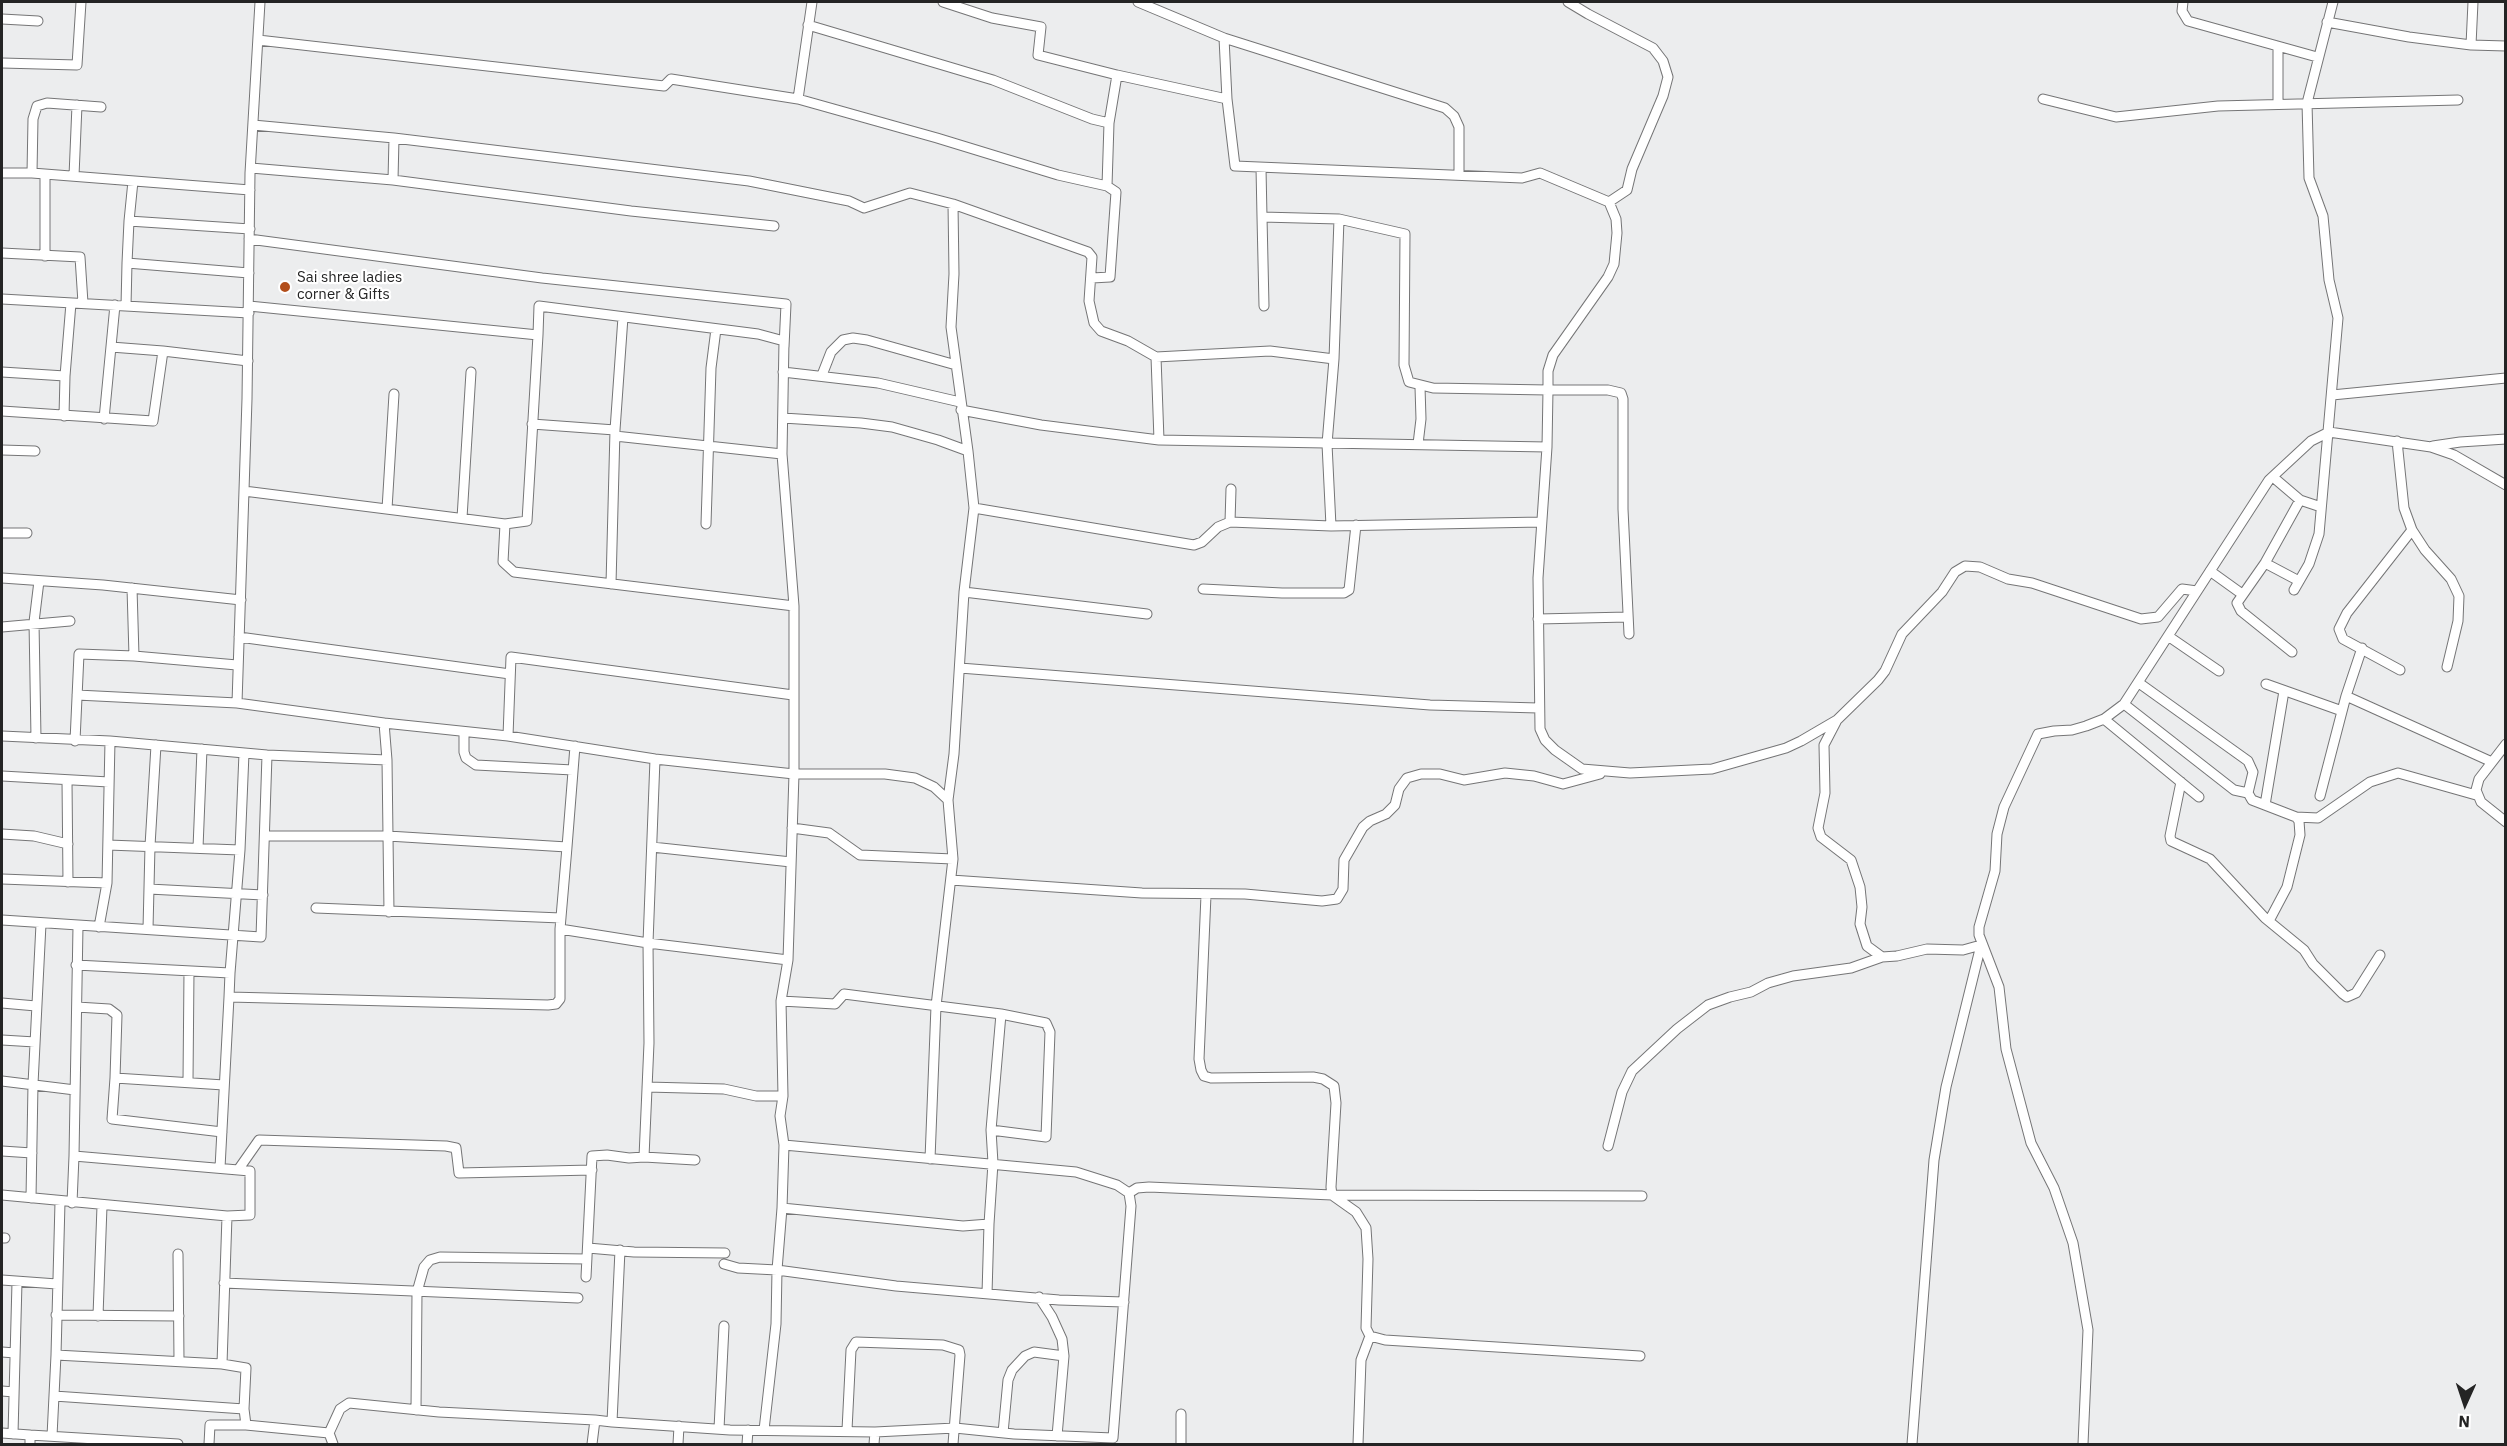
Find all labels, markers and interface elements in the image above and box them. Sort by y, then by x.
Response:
place label: Sai shree ladies corner & Gifts [297,269,402,304]
marker: Sai shree ladies corner & Gifts [278,280,292,294]
north arrow [2435,1374,2495,1434]
text: N [2458,1412,2470,1432]

